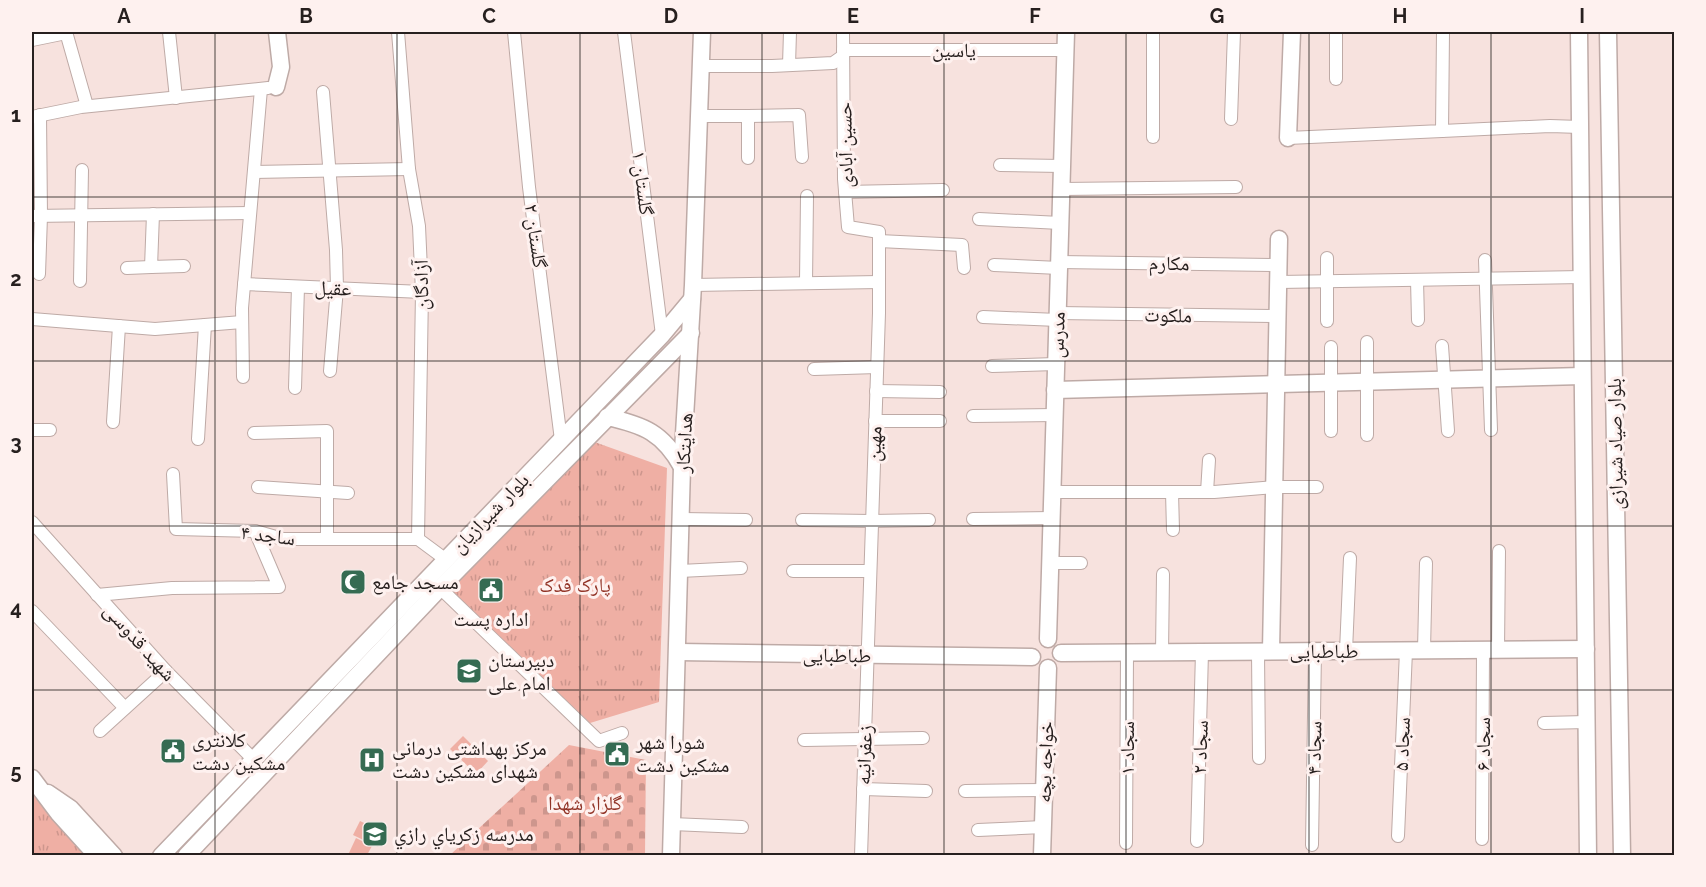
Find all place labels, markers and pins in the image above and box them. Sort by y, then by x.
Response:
mosque icon: مسجد جامع [338,567,368,597]
place label: مسجد جامع [372,570,459,595]
public building icon: اداره پست [476,575,506,605]
place label: اداره پست [453,607,529,631]
place label: دبیرستان امام علی [488,648,554,697]
school or university icon: دبیرستان امام علی [454,656,484,686]
place label: کلانتری مشکین دشت [192,728,285,775]
place label: شورا شهر مشکین دشت [635,730,729,777]
public building icon: کلانتری مشکین دشت [158,736,188,766]
place label: مرکز بهداشتی درمانی شهدای مشکین دشت [392,736,547,783]
public building icon: شورا شهر مشکین دشت [602,739,632,769]
hospital icon: مرکز بهداشتی درمانی شهدای مشکین دشت [357,745,387,775]
school or university icon: مدرسه زكرياي رازي [360,819,390,849]
place label: مدرسه زكرياي رازي [394,822,534,850]

